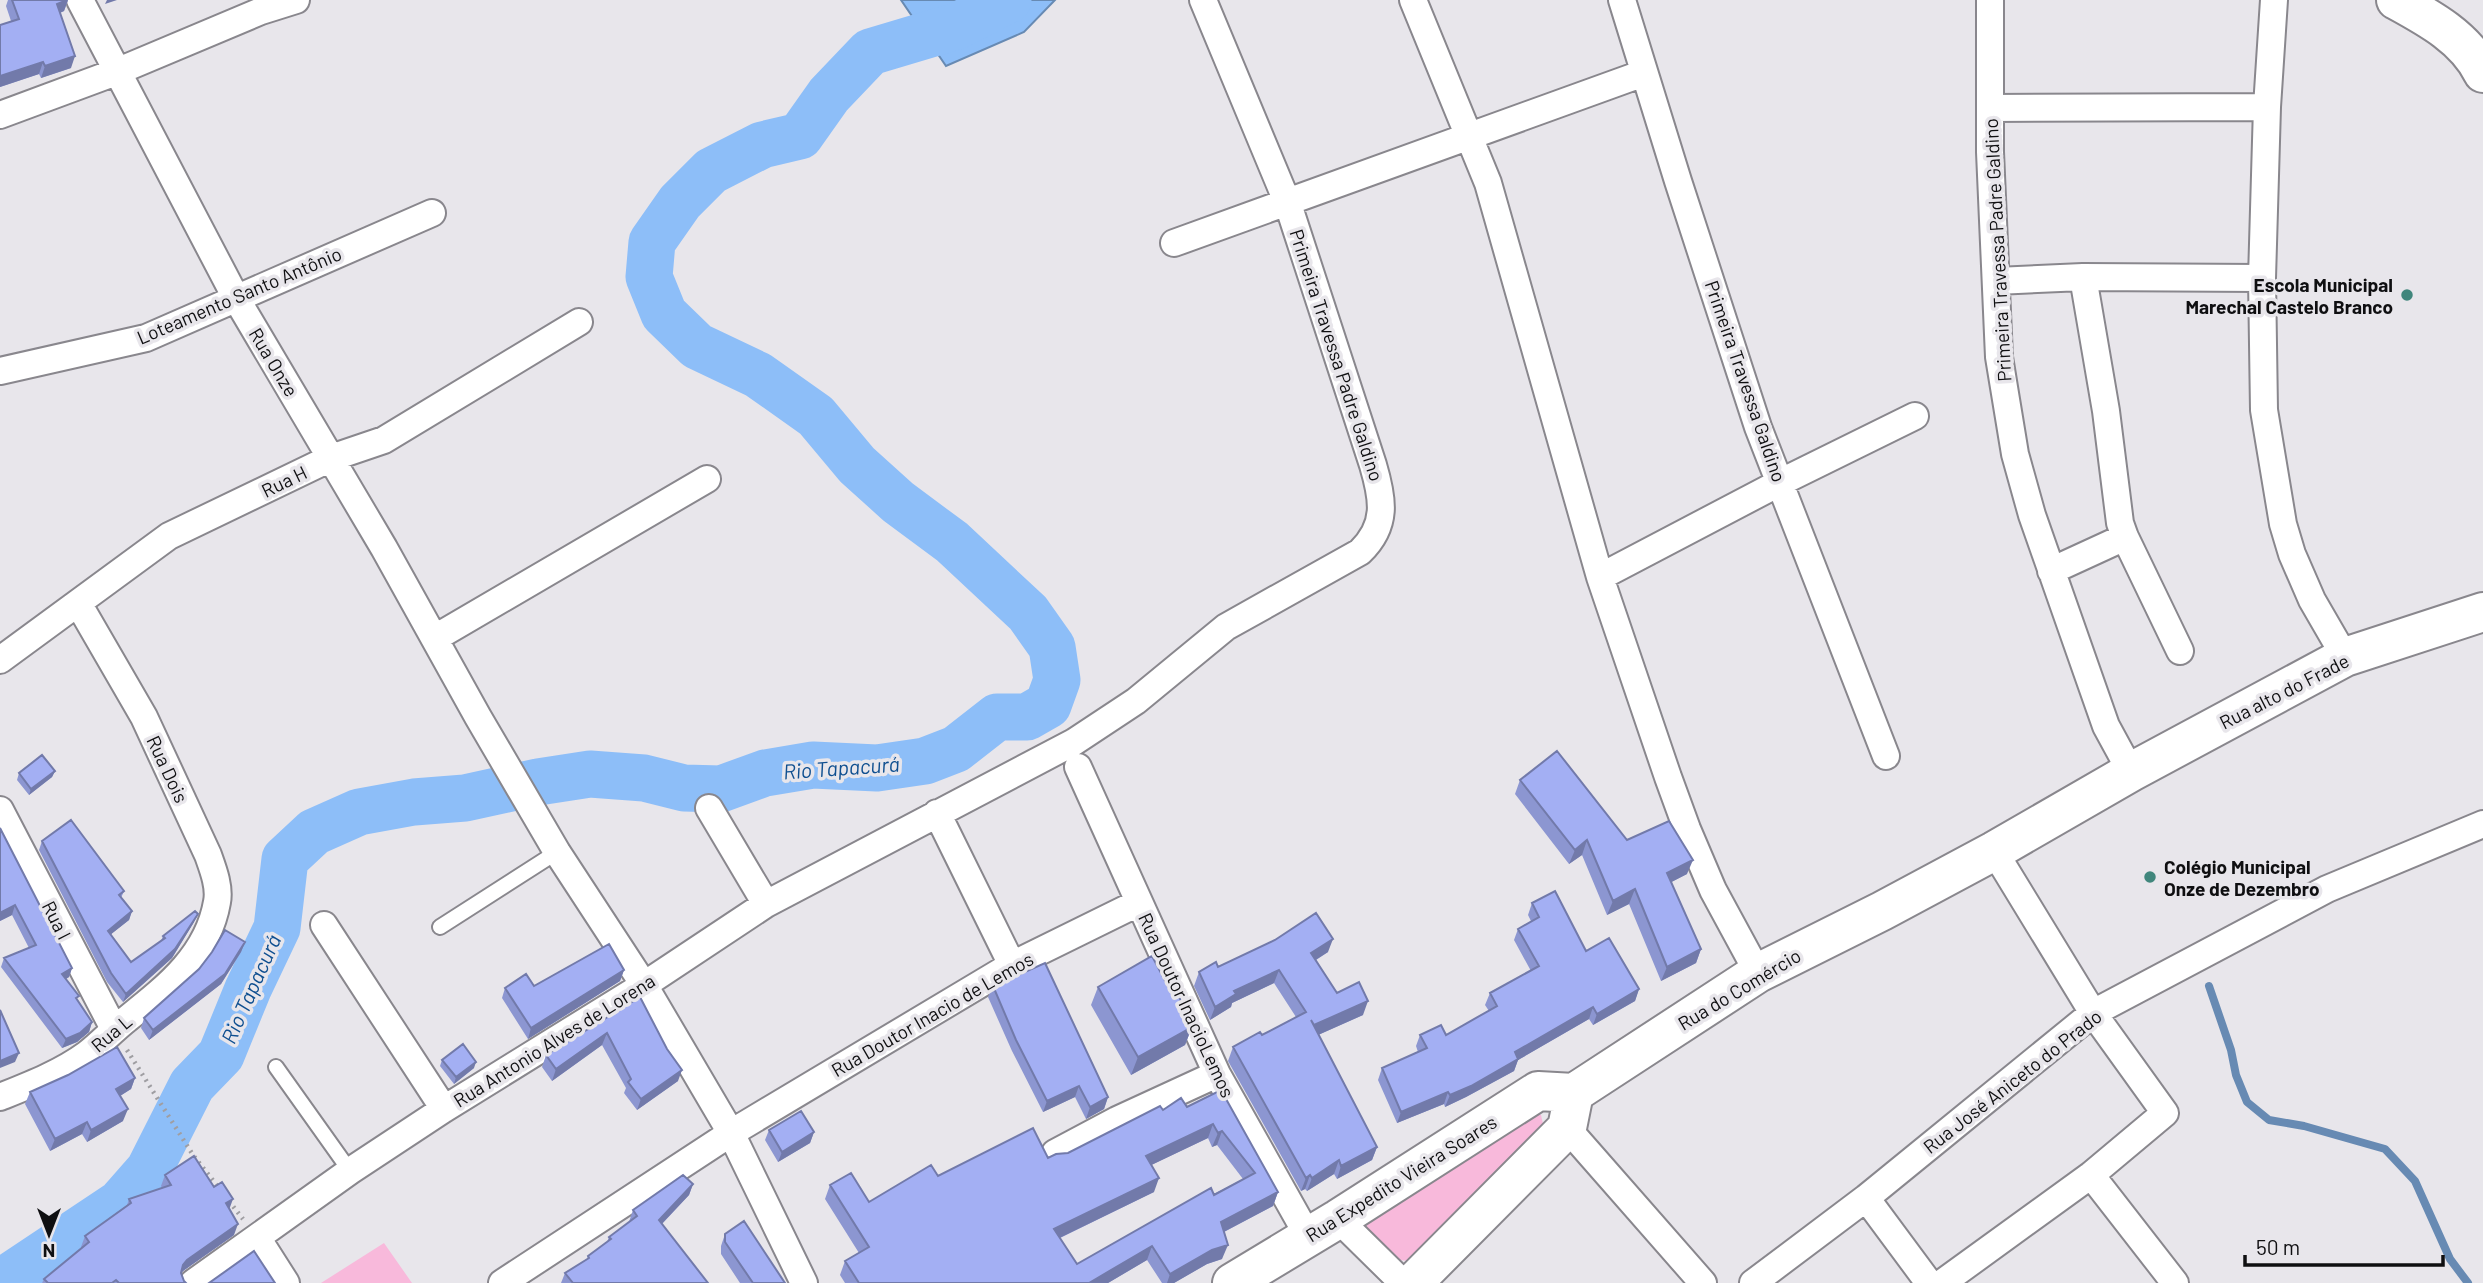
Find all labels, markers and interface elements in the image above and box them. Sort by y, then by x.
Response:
street label: Primeira Travessa Padre Galdino [1979,118,2015,382]
street label: Primeira Travessa Padre Galdino [1285,226,1389,484]
street label: Loteamento Santo Antônio [133,241,345,349]
place label: Escola Municipal Marechal Castelo Branco [2185,273,2393,318]
street label: Primeira Travessa Galdino [1701,277,1791,485]
marker: Escola Municipal Marechal Castelo Branco [2399,287,2415,303]
street label: Rua Onze [245,324,303,400]
street label: Rua H [258,460,310,502]
street label: Rua alto do Frade [2215,648,2353,734]
street label: Rua Dois [142,732,194,806]
water label: Rio Tapacurá [782,750,900,784]
place label: Colégio Municipal Onze de Dezembro [2164,855,2319,900]
marker: Colégio Municipal Onze de Dezembro [2142,869,2158,885]
street label: Rua I [38,897,76,943]
street label: Rua Doutor InacioLemos [1134,909,1240,1101]
water label: Rio Tapacurá [215,930,285,1047]
street label: Rua do Comércio [1673,943,1805,1035]
street label: Rua Doutor Inacio de Lemos [827,947,1037,1081]
street label: Rua Antonio Alves de Lorena [449,968,659,1112]
street label: Rua José Aniceto do Prado [1918,1004,2106,1158]
street label: Rua L [86,1009,136,1057]
street label: Rua Expedito Vieira Soares [1301,1110,1501,1246]
north arrow [14,1199,84,1269]
scale bar [2245,1224,2443,1268]
text: 50 m [2256,1234,2300,1259]
text: N [43,1240,55,1263]

